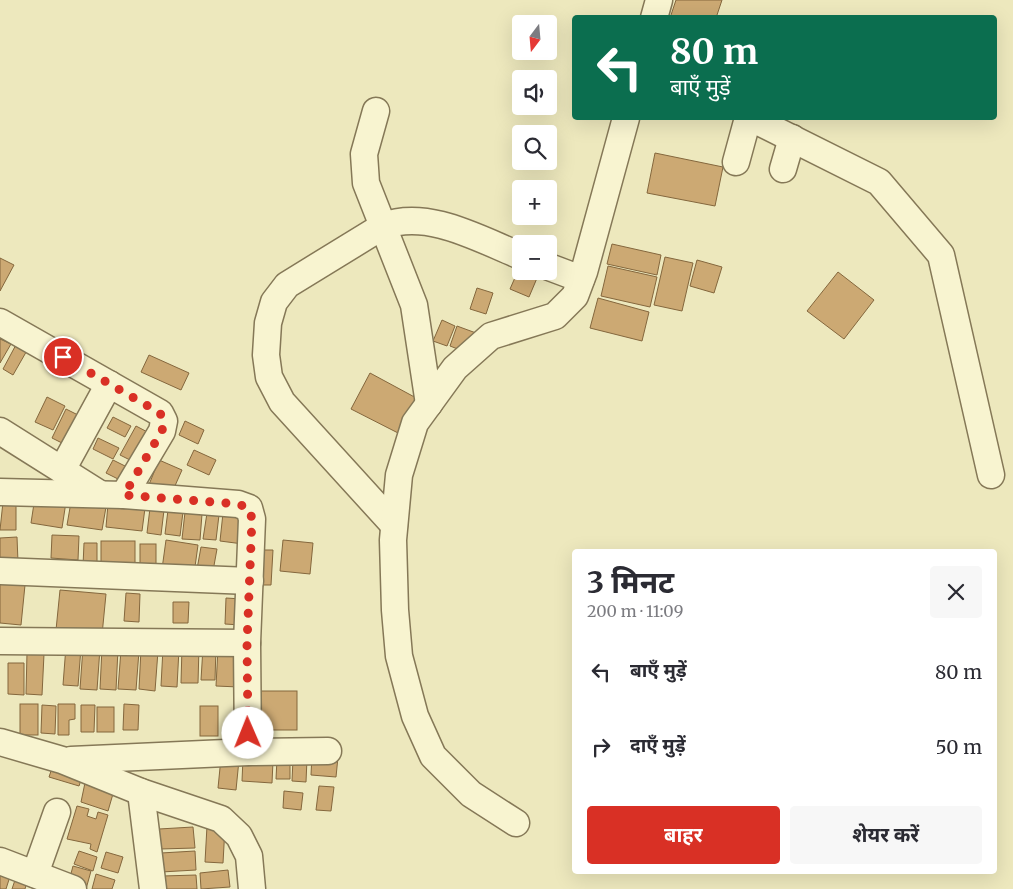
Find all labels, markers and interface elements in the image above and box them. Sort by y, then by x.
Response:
north arrow [512,15,558,60]
map controls [512,15,557,280]
text: 80 m [670,30,758,74]
icon: left [587,35,652,100]
button: sound [512,70,557,115]
text: बाएँ मुड़ें [670,73,731,101]
button: search [512,125,557,170]
button: + [512,180,557,225]
button: − [512,235,557,280]
pin [42,336,84,378]
icon: arrive [49,343,77,371]
text: 3 मिनट [587,563,674,601]
button: close [930,566,982,618]
text: 200 m · 11:09 [587,601,683,621]
icon: left [587,658,615,686]
text: बाएँ मुड़ें [630,658,687,682]
text: 80 m [935,660,982,684]
position arrow [221,706,273,758]
icon: right [587,733,615,761]
text: दाएँ मुड़ें [630,733,686,757]
text: 50 m [936,735,982,759]
button: बाहर [587,806,780,864]
button: शेयर करें [790,806,982,864]

